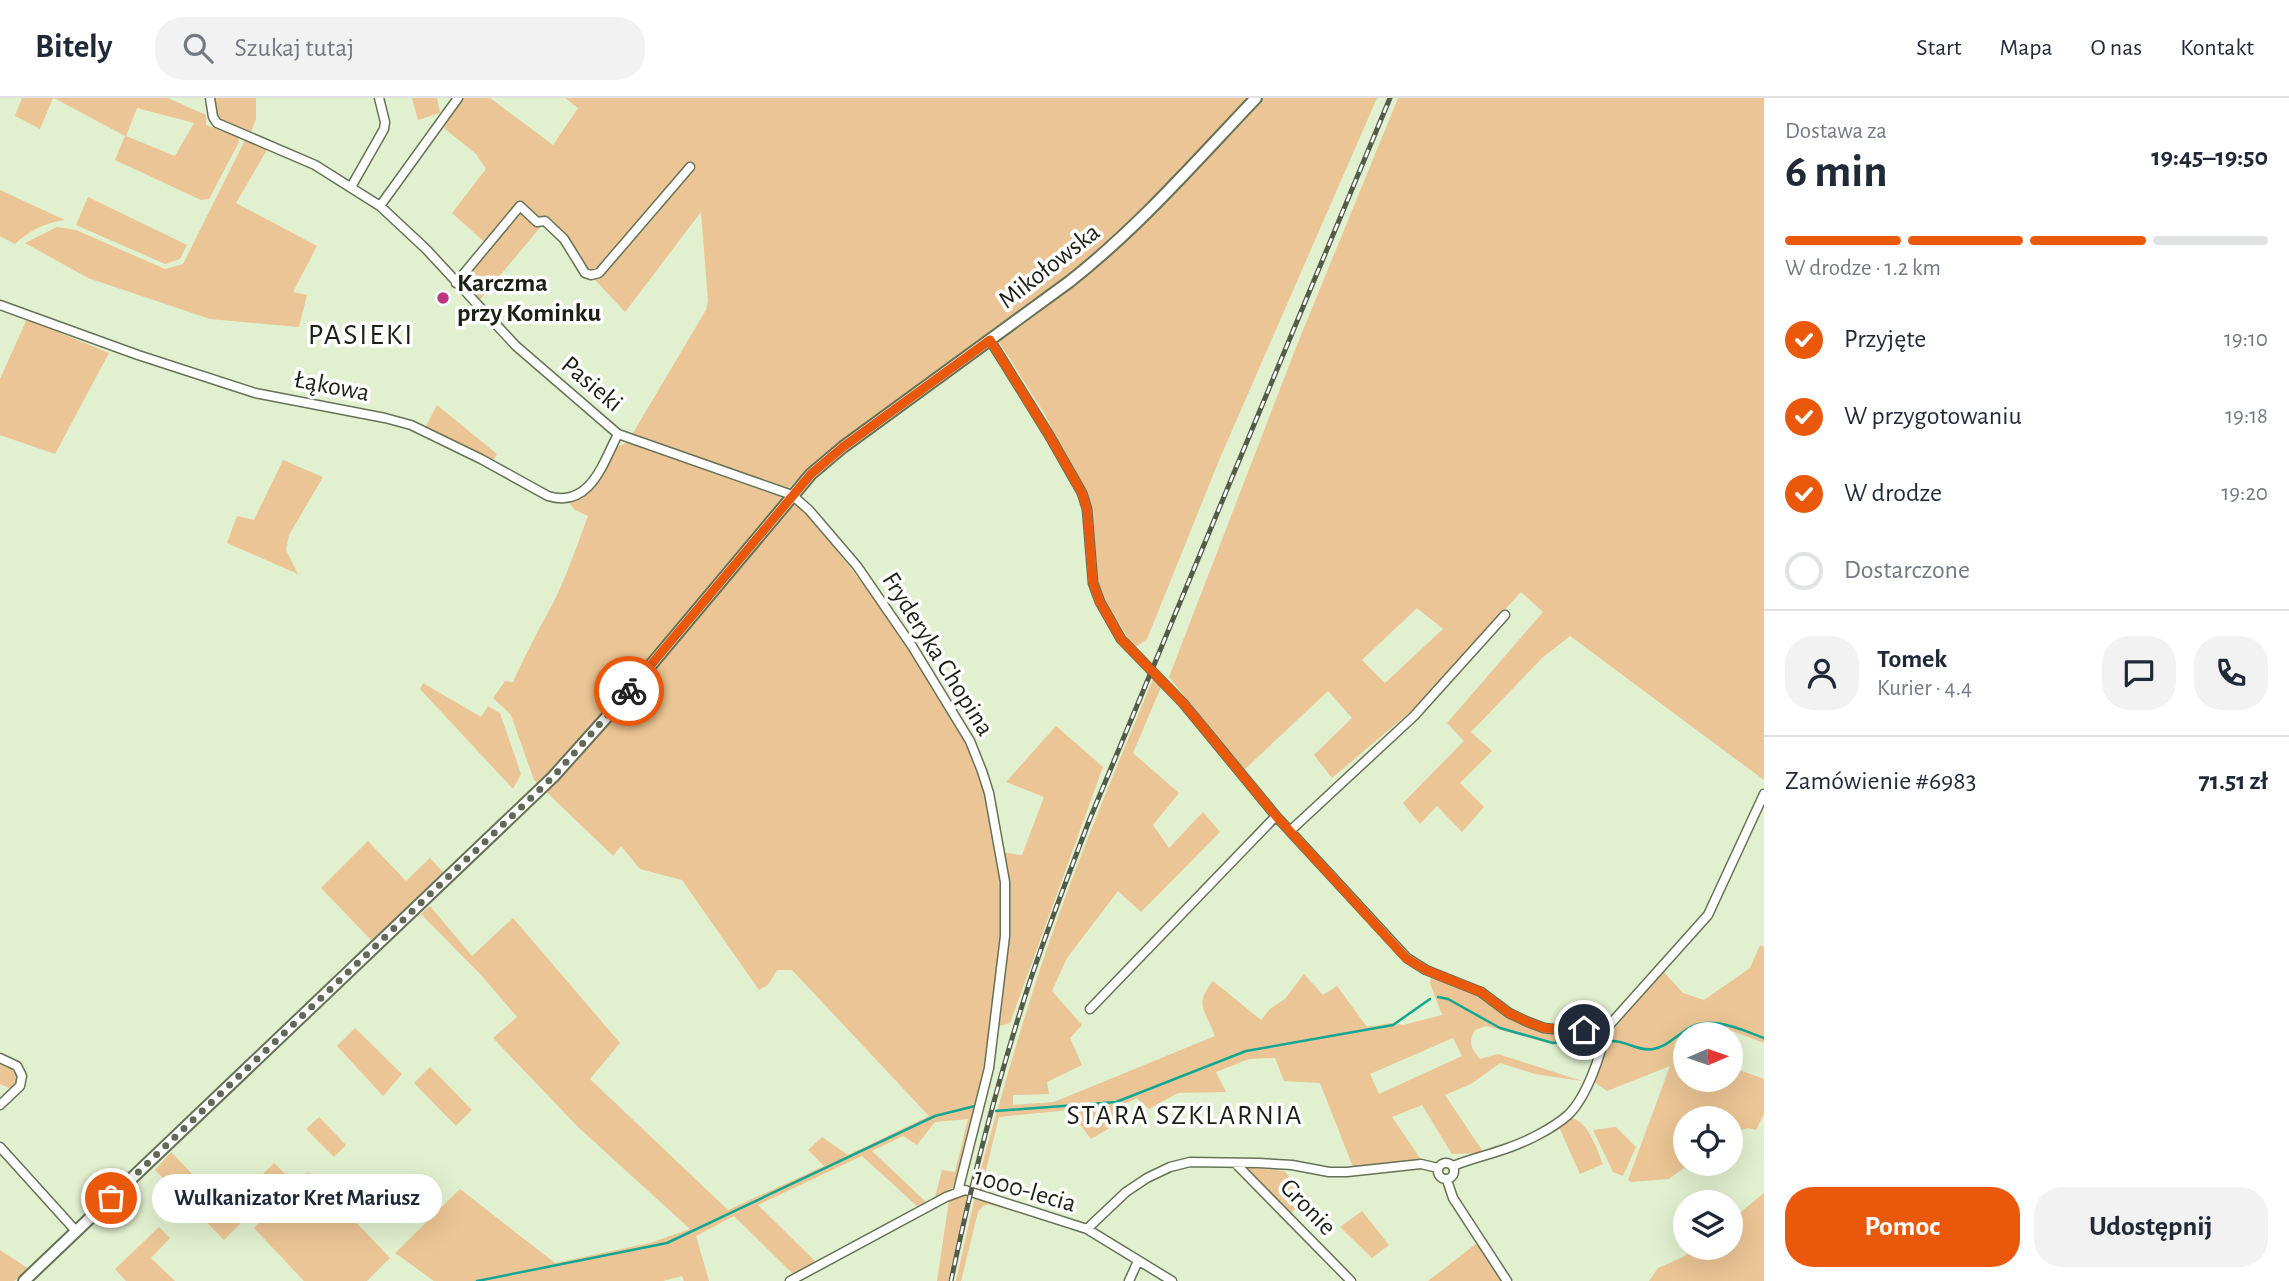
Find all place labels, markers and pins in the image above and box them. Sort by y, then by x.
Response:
place label: Karczma przy Kominku [457,270,602,326]
marker: Karczma przy Kominku [435,290,451,306]
pin [1554,1000,1614,1060]
pin [81,1168,141,1228]
callout: Wulkanizator Kret Mariusz [153,1174,444,1222]

